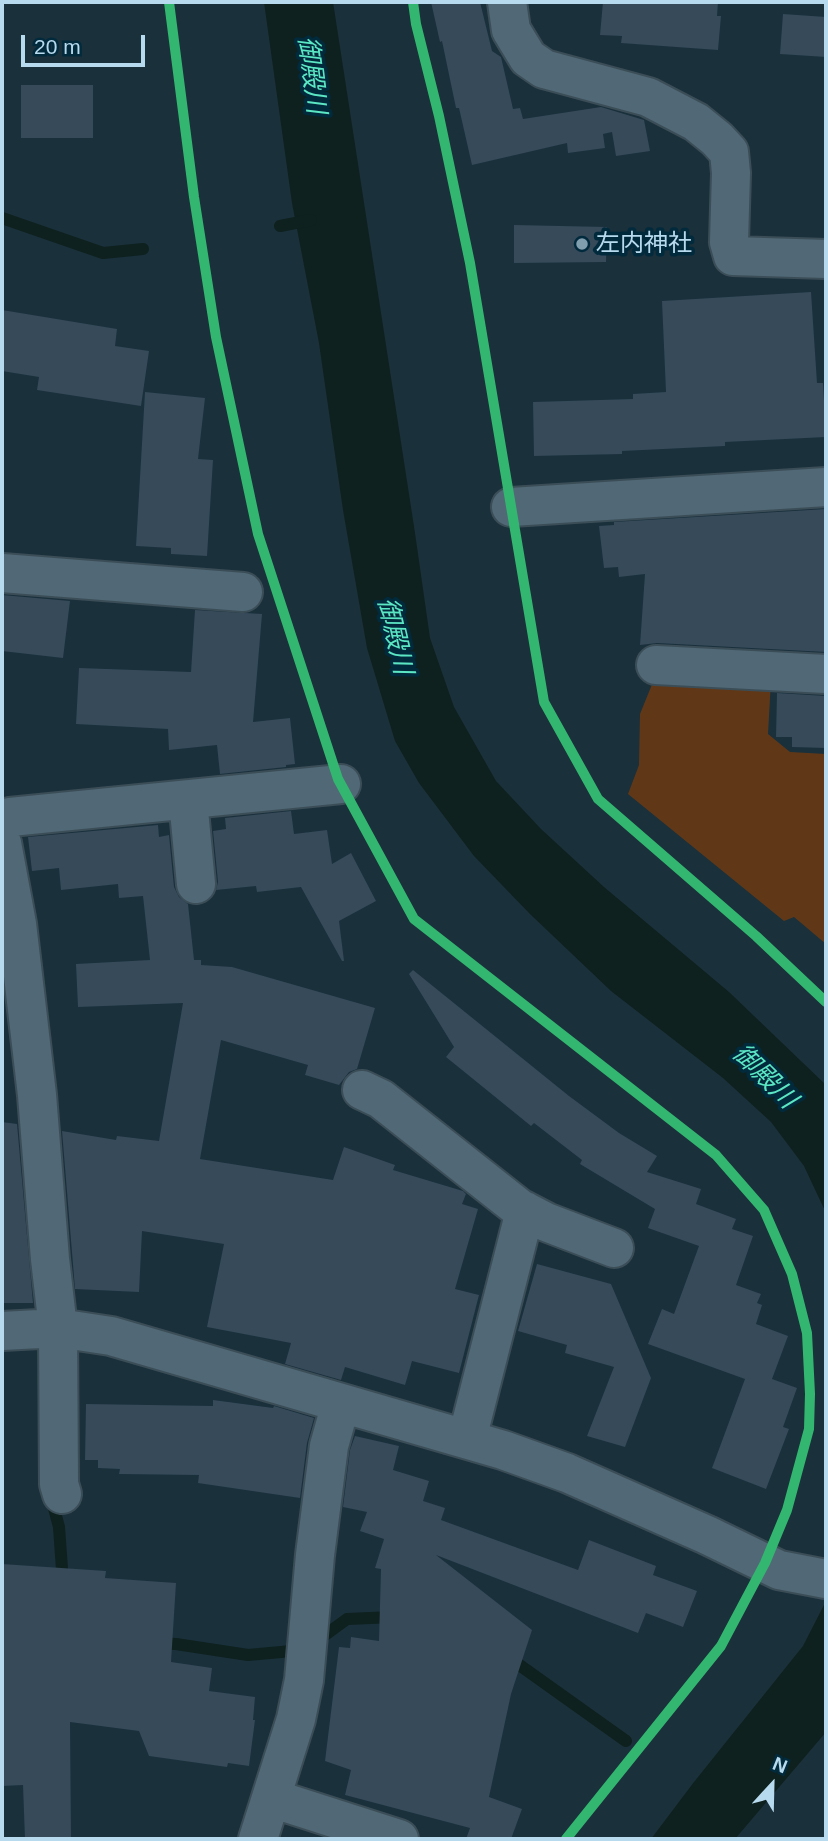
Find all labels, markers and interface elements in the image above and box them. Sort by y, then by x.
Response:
scale bar [24,21,149,65]
water label: 御殿川 [291,34,331,116]
text: 20 m [34,35,81,58]
place label: 左内神社 [596,230,692,258]
marker: 左内神社 [574,236,590,252]
water label: 御殿川 [370,594,418,678]
water label: 御殿川 [725,1038,803,1116]
north arrow [737,1750,807,1820]
text: N [770,1753,790,1777]

